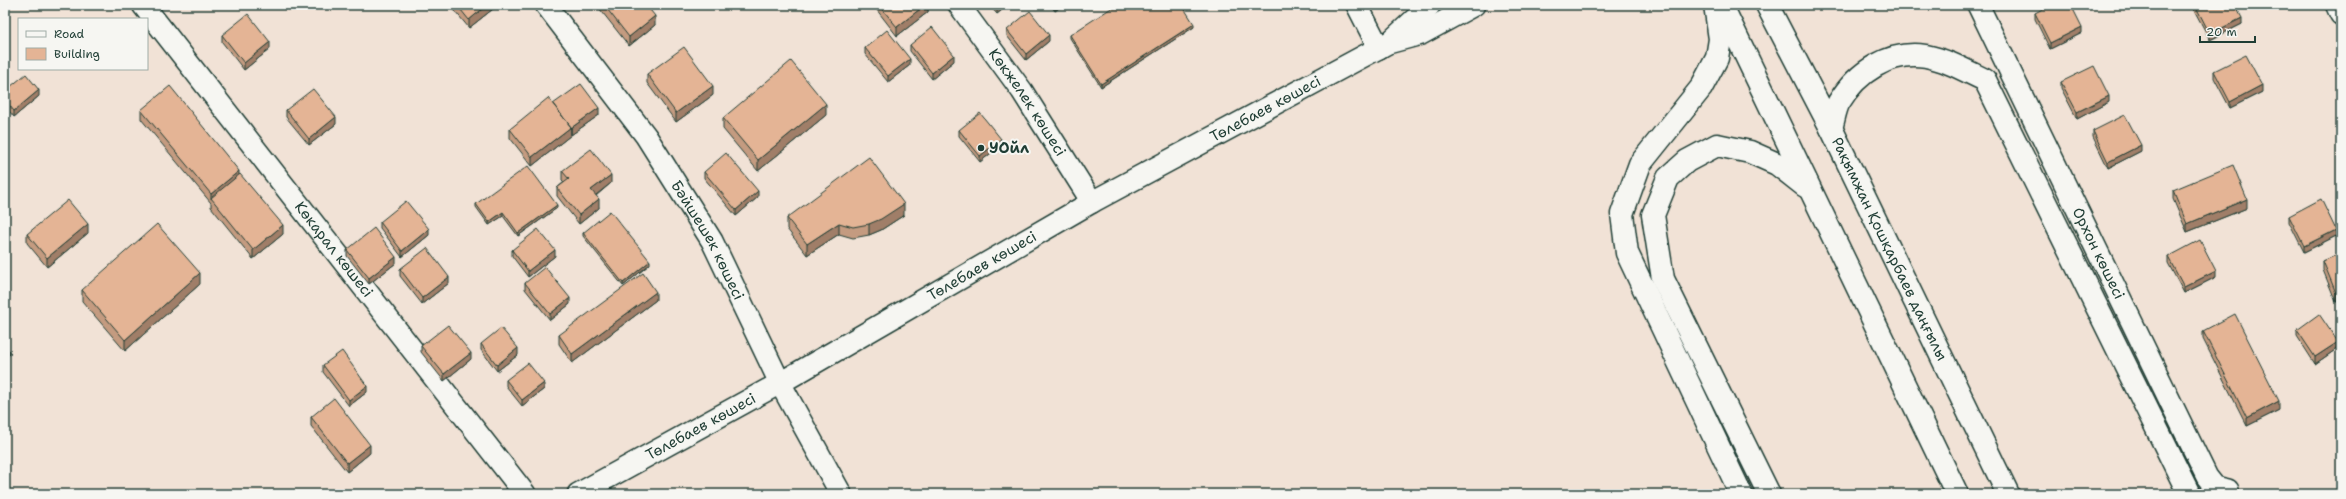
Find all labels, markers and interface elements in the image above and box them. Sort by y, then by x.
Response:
legend [18,18,148,70]
scale bar [2200,18,2255,44]
text: 20 m [2206,24,2237,40]
text: Road [54,26,85,42]
street label: Көкжелек көшесі [984,44,1071,160]
text: Building [54,46,100,62]
street label: Төлебаев көшесі [1206,71,1324,147]
street label: Рақымжан Қошқарбаев даңғылы [1827,134,1952,364]
place label: УОйл [989,138,1029,158]
marker: УОйл [976,143,986,153]
street label: Бәйшешек көшесі [666,177,749,303]
street label: Көкарал көшесі [290,197,378,301]
street label: Орхон көшесі [2068,204,2129,303]
street label: Төлебаев көшесі [924,226,1040,305]
street label: Төлебаев көшесі [642,388,759,465]

